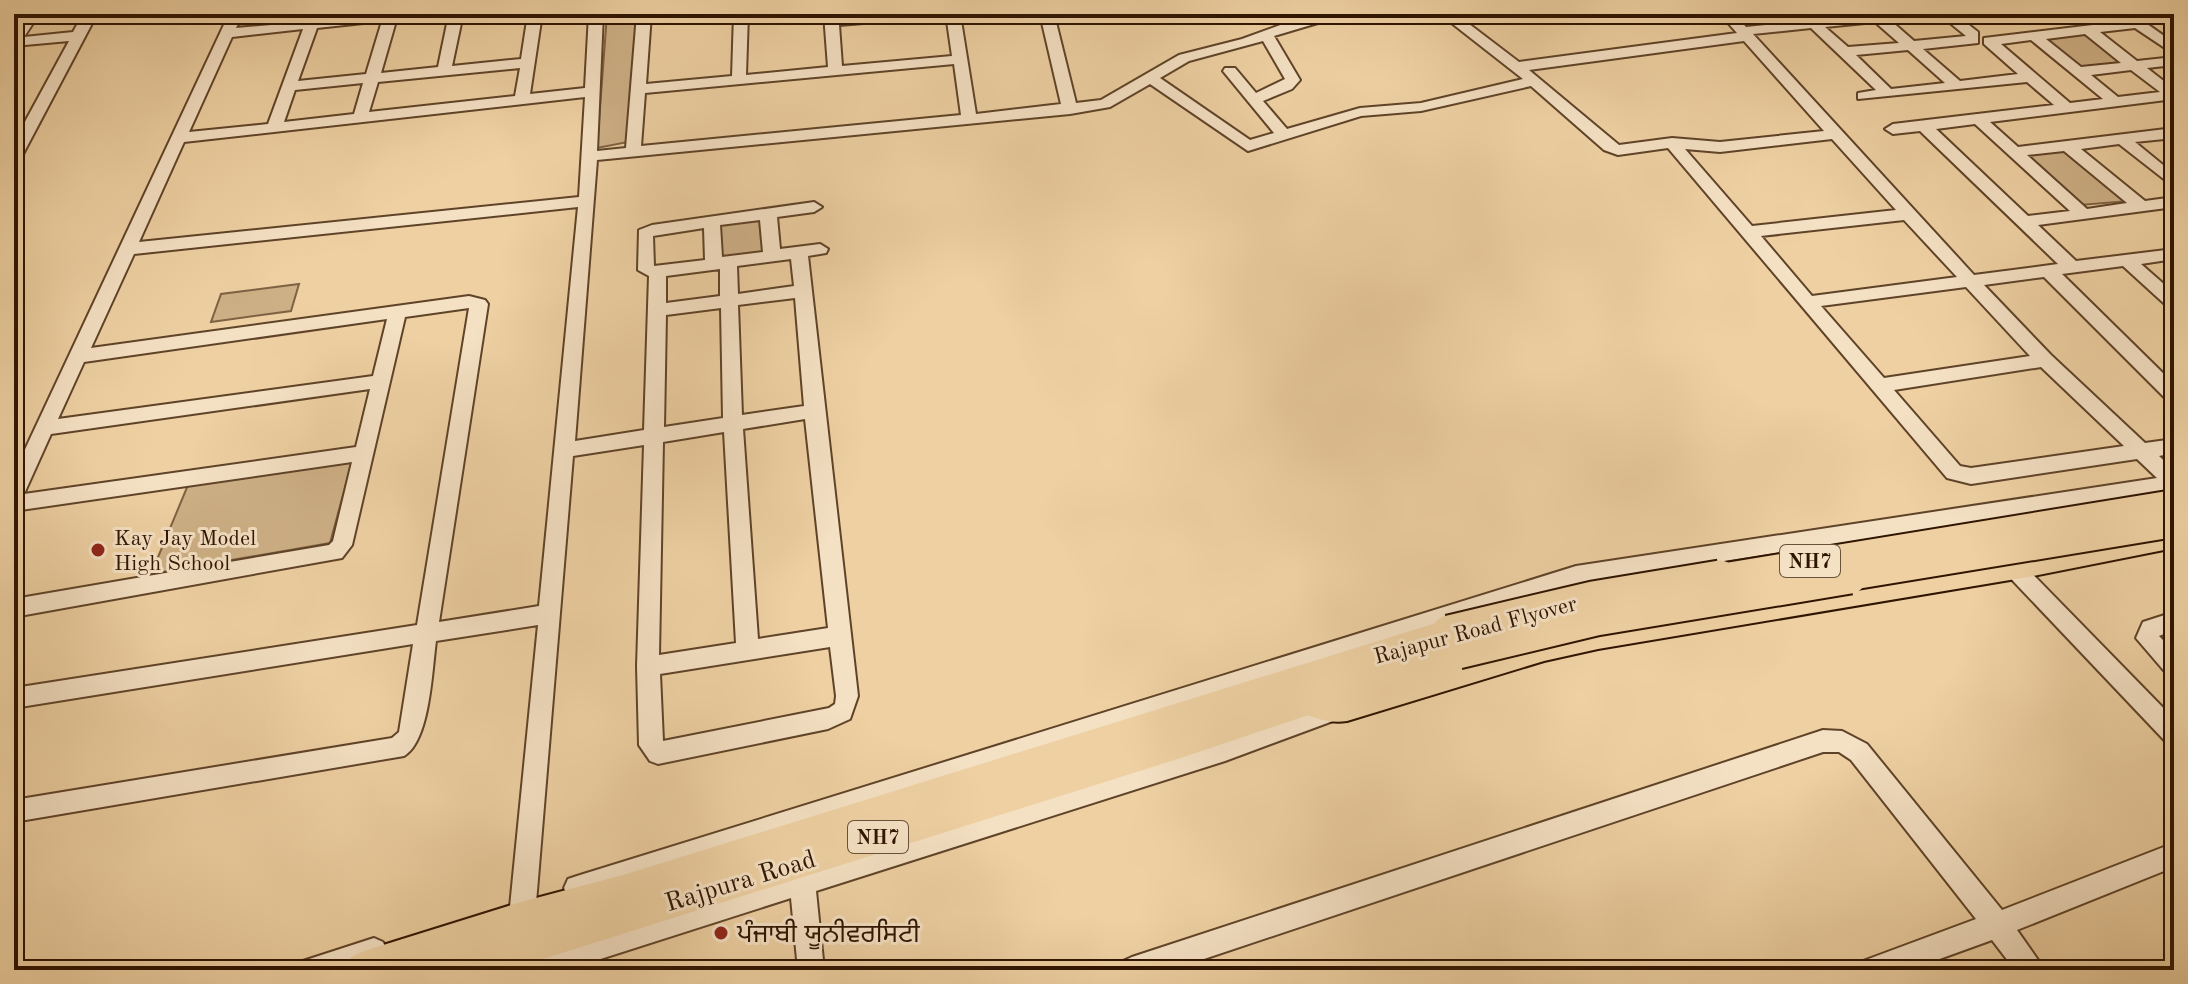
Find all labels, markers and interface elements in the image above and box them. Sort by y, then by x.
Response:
place label: Kay Jay Model High School [114,528,256,575]
marker: Kay Jay Model High School [89,541,107,559]
road number: NH7 [1780,545,1840,577]
street label: Rajapur Road Flyover [1372,593,1579,669]
road number: NH7 [848,821,908,853]
street label: Rajpura Road [662,847,819,917]
place label: ਪੰਜਾਬੀ ਯੂਨੀਵਰਸਿਟੀ [736,918,920,950]
marker: ਪੰਜਾਬੀ ਯੂਨੀਵਰਸਿਟੀ [712,924,730,942]

